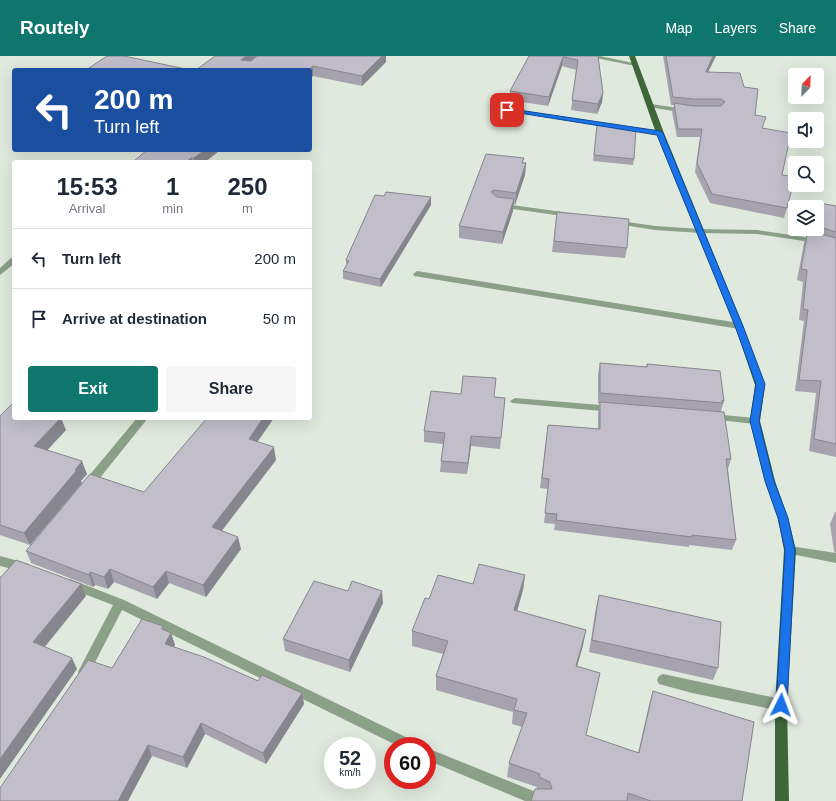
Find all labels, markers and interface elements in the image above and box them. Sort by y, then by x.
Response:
text: Routely [20,17,90,38]
text: Map [665,20,693,36]
text: Layers [715,20,757,36]
text: Share [779,20,816,36]
north arrow [788,68,824,104]
map controls [788,68,824,236]
icon: left [28,84,80,136]
text: 200 m [94,84,173,115]
pin [490,93,524,127]
icon: arrive [496,99,518,121]
button: sound [788,112,824,148]
text: Turn left [94,117,159,137]
button: search [788,156,824,192]
text: 15:53 [56,173,118,200]
text: 1 [166,173,179,200]
text: 250 [228,173,268,200]
button: layers [788,200,824,236]
text: Arrival [69,201,106,216]
text: min [162,201,183,216]
text: m [242,201,253,216]
icon: left [28,248,50,270]
text: Turn left [62,250,121,267]
text: 200 m [254,250,296,267]
icon: arrive [28,308,50,330]
text: Arrive at destination [62,310,207,327]
text: 50 m [263,310,296,327]
button: Exit [28,366,158,412]
button: Share [166,366,296,412]
position arrow [760,684,802,726]
speed limit sign: 60 [384,737,436,789]
text: 52 [339,747,361,769]
text: km/h [339,767,361,778]

